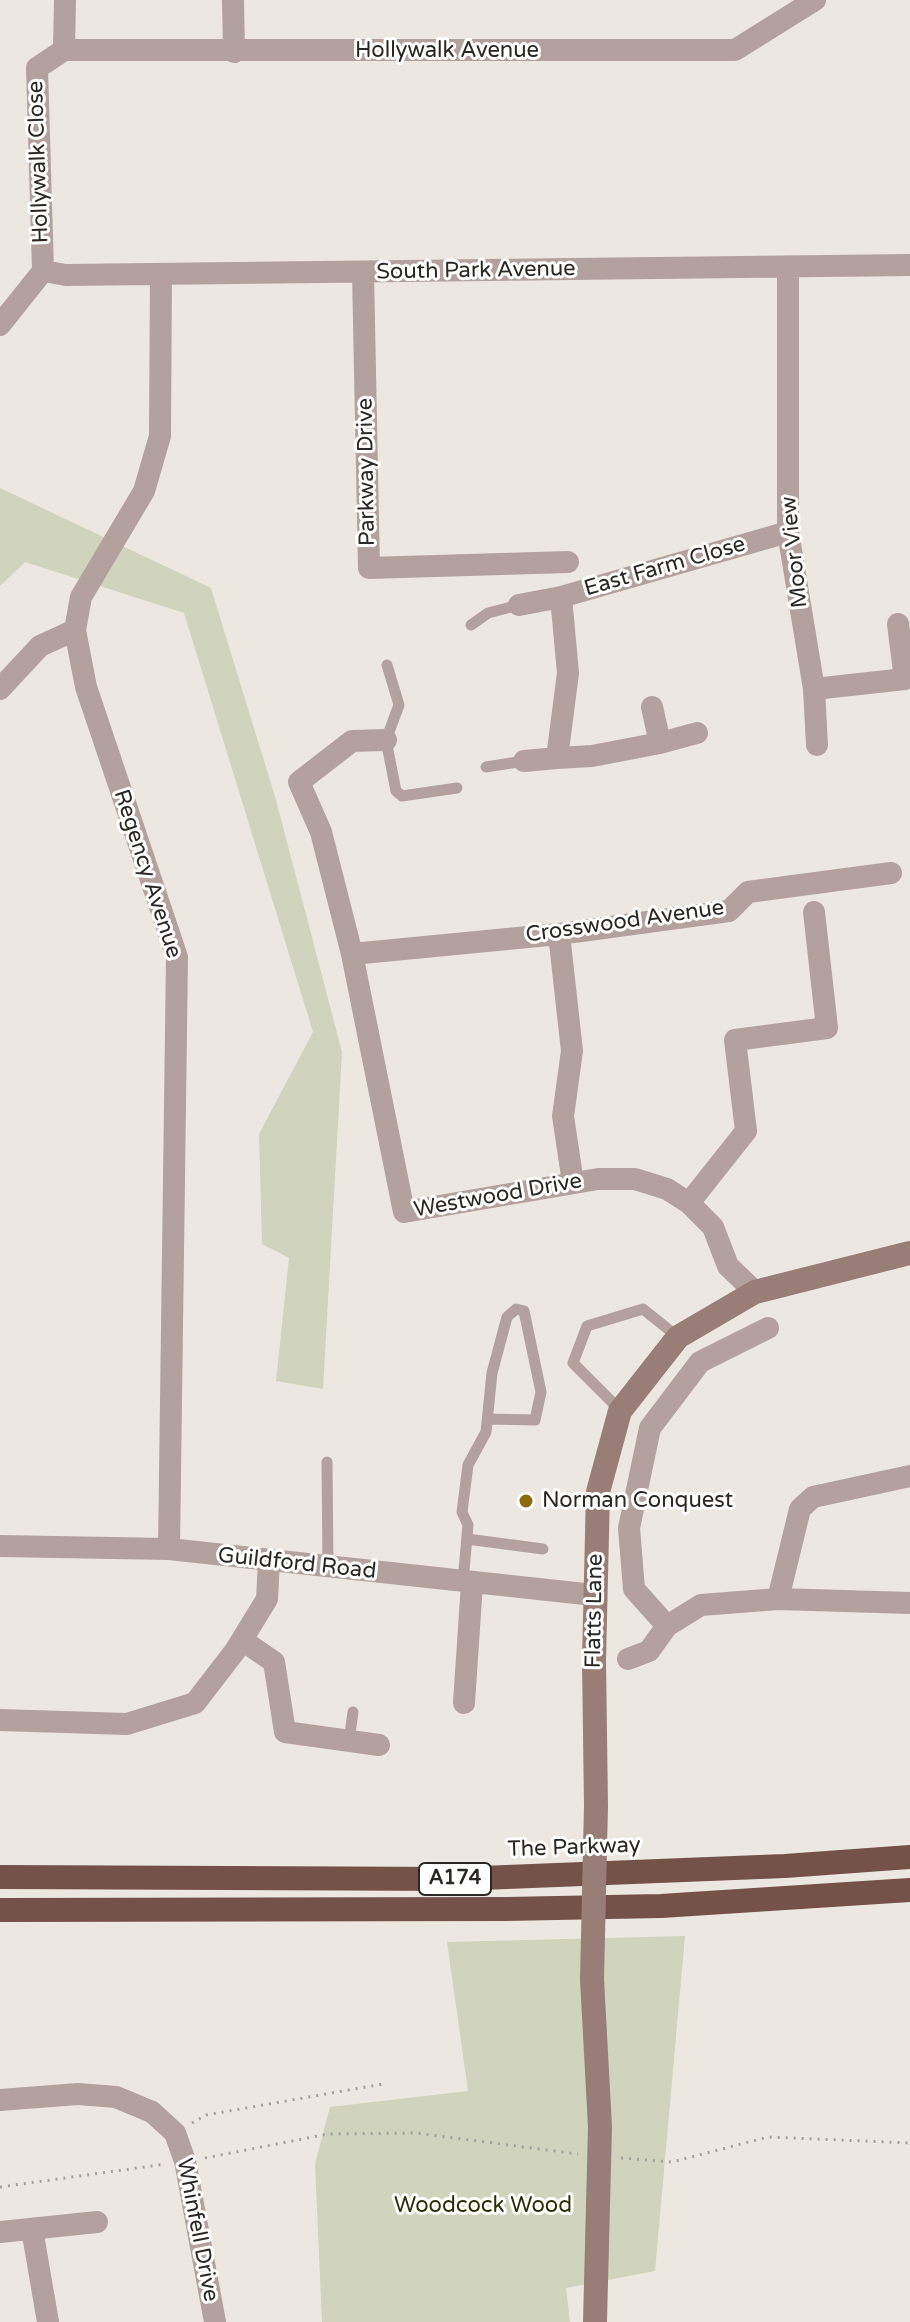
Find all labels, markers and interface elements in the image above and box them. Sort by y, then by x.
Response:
street label: Hollywalk Avenue [355,38,539,64]
street label: Hollywalk Close [23,80,55,244]
street label: South Park Avenue [376,256,576,286]
street label: Parkway Drive [353,398,381,546]
street label: Moor View [776,495,814,609]
street label: East Farm Close [581,531,749,603]
street label: Regency Avenue [107,786,187,962]
street label: Crosswood Avenue [524,895,726,949]
street label: Westwood Drive [412,1168,584,1224]
place label: Norman Conquest [542,1488,733,1514]
marker: Norman Conquest [517,1492,535,1510]
street label: Guildford Road [217,1543,377,1585]
street label: Flatts Lane [581,1553,609,1669]
street label: The Parkway [507,1832,641,1864]
road number: A174 [419,1863,491,1895]
street label: Whinfell Drive [170,2156,224,2304]
park label: Woodcock Wood [394,2193,572,2219]

